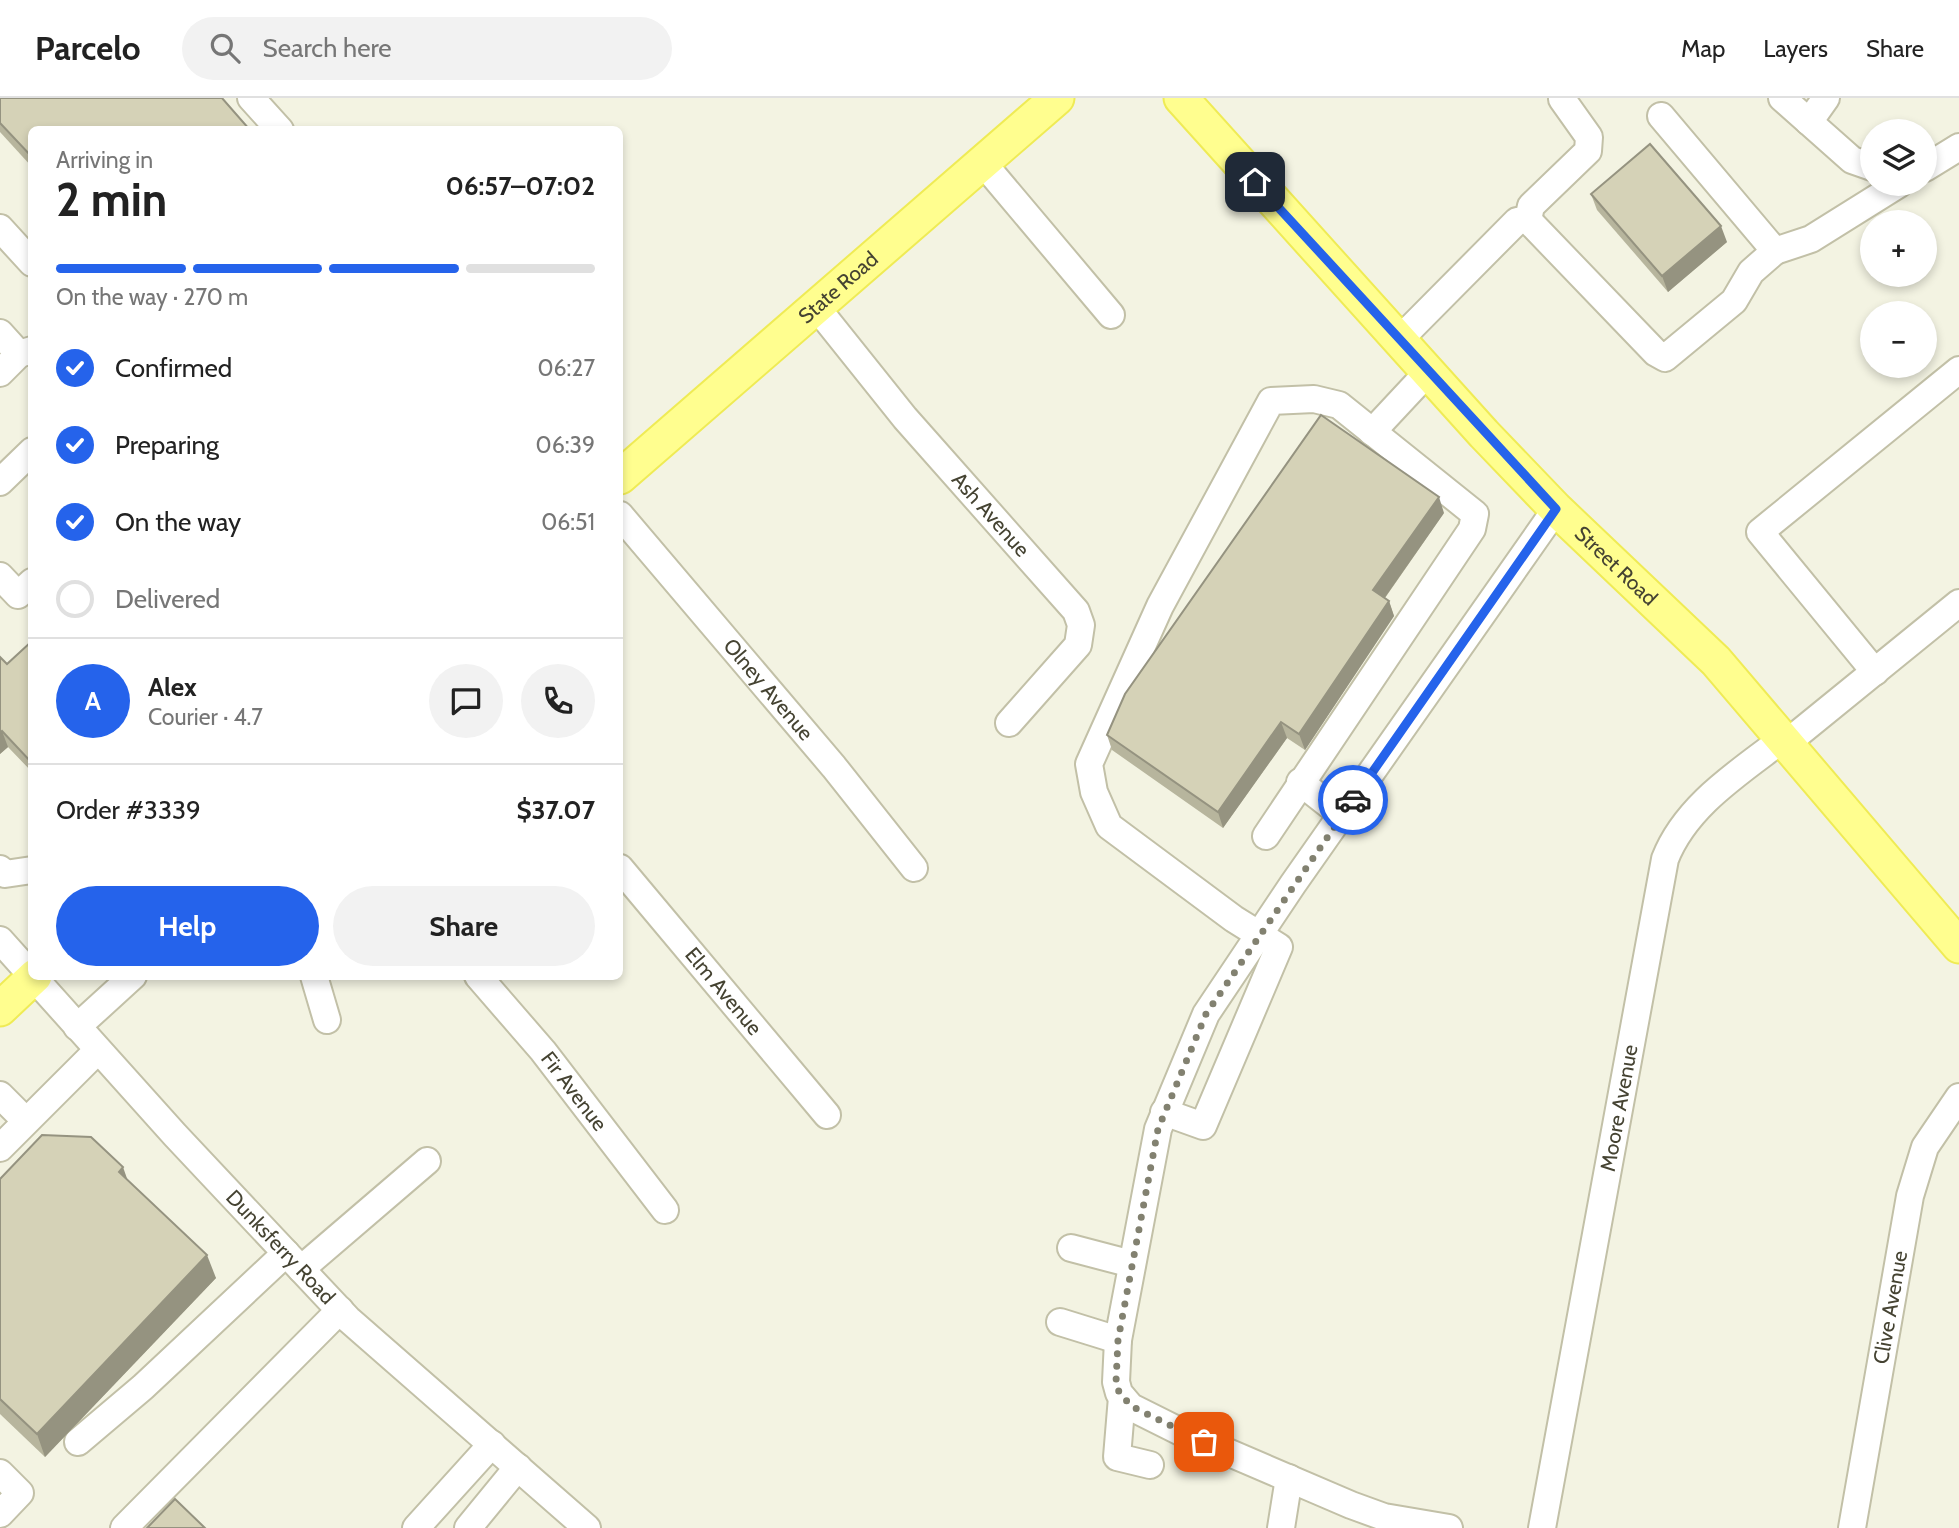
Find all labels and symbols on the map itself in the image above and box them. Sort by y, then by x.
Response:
pin [1225,152,1285,212]
street label: State Road [793,246,883,328]
street label: Ash Avenue [947,467,1035,562]
street label: Street Road [1570,521,1663,611]
street label: Olney Avenue [718,633,819,745]
courier [1318,765,1388,835]
street label: Elm Avenue [680,942,768,1040]
street label: Moore Avenue [1595,1042,1643,1173]
street label: Fir Avenue [536,1046,613,1136]
street label: Dunksferry Road [221,1184,341,1309]
street label: Clive Avenue [1868,1248,1912,1366]
pin [1174,1412,1234,1472]

